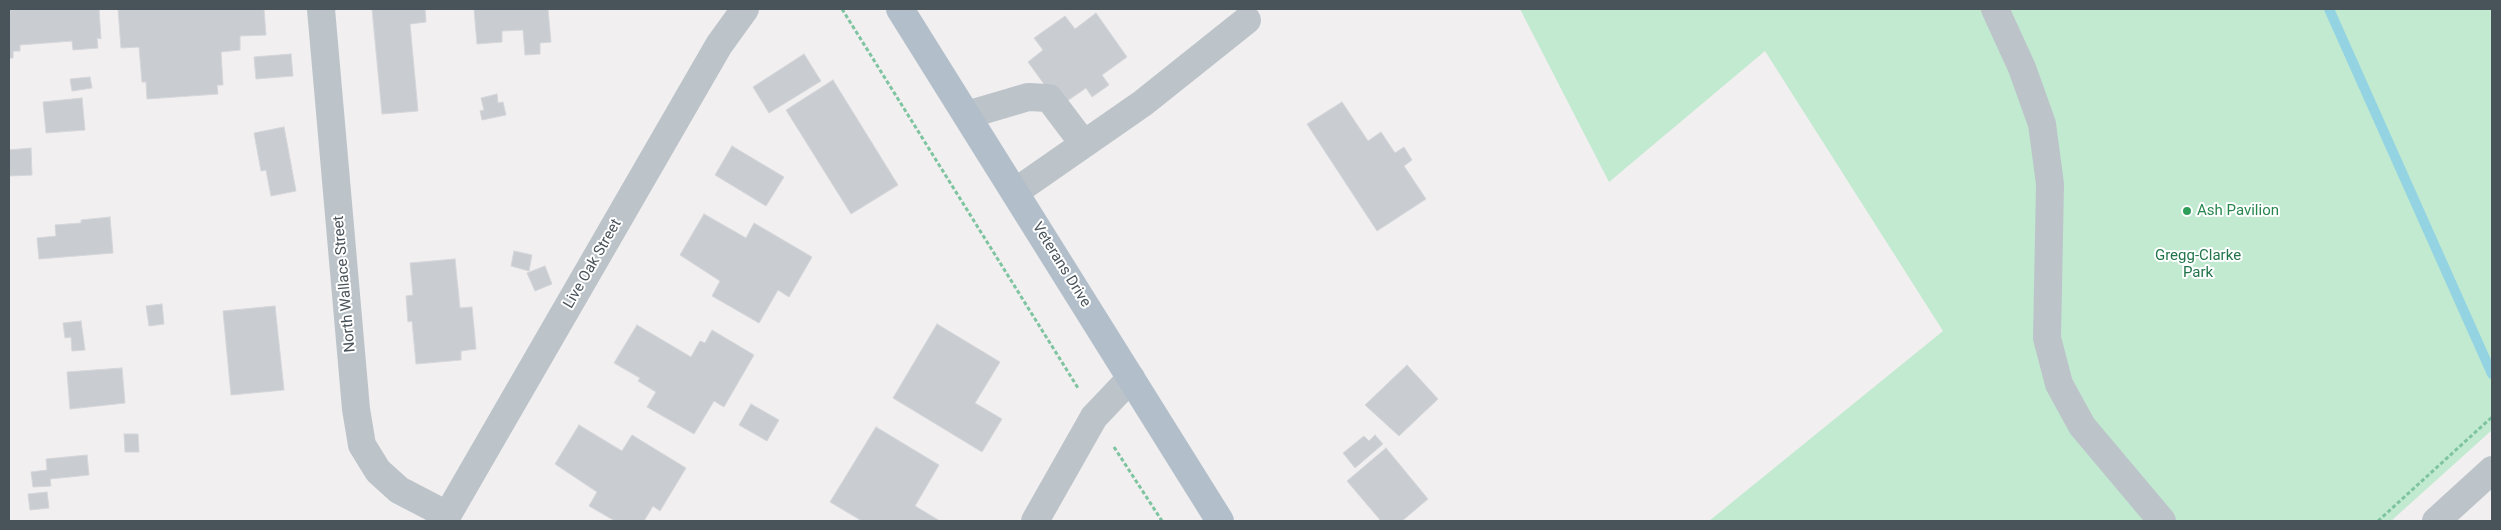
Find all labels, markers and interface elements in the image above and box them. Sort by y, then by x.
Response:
place label: Ash Pavilion [2197,202,2279,220]
marker: Ash Pavilion [2181,205,2193,217]
street label: North Wallace Street [330,215,360,353]
street label: Live Oak Street [560,216,626,312]
street label: Veterans Drive [1028,219,1094,311]
park label: Gregg-Clarke Park [2155,247,2241,282]

